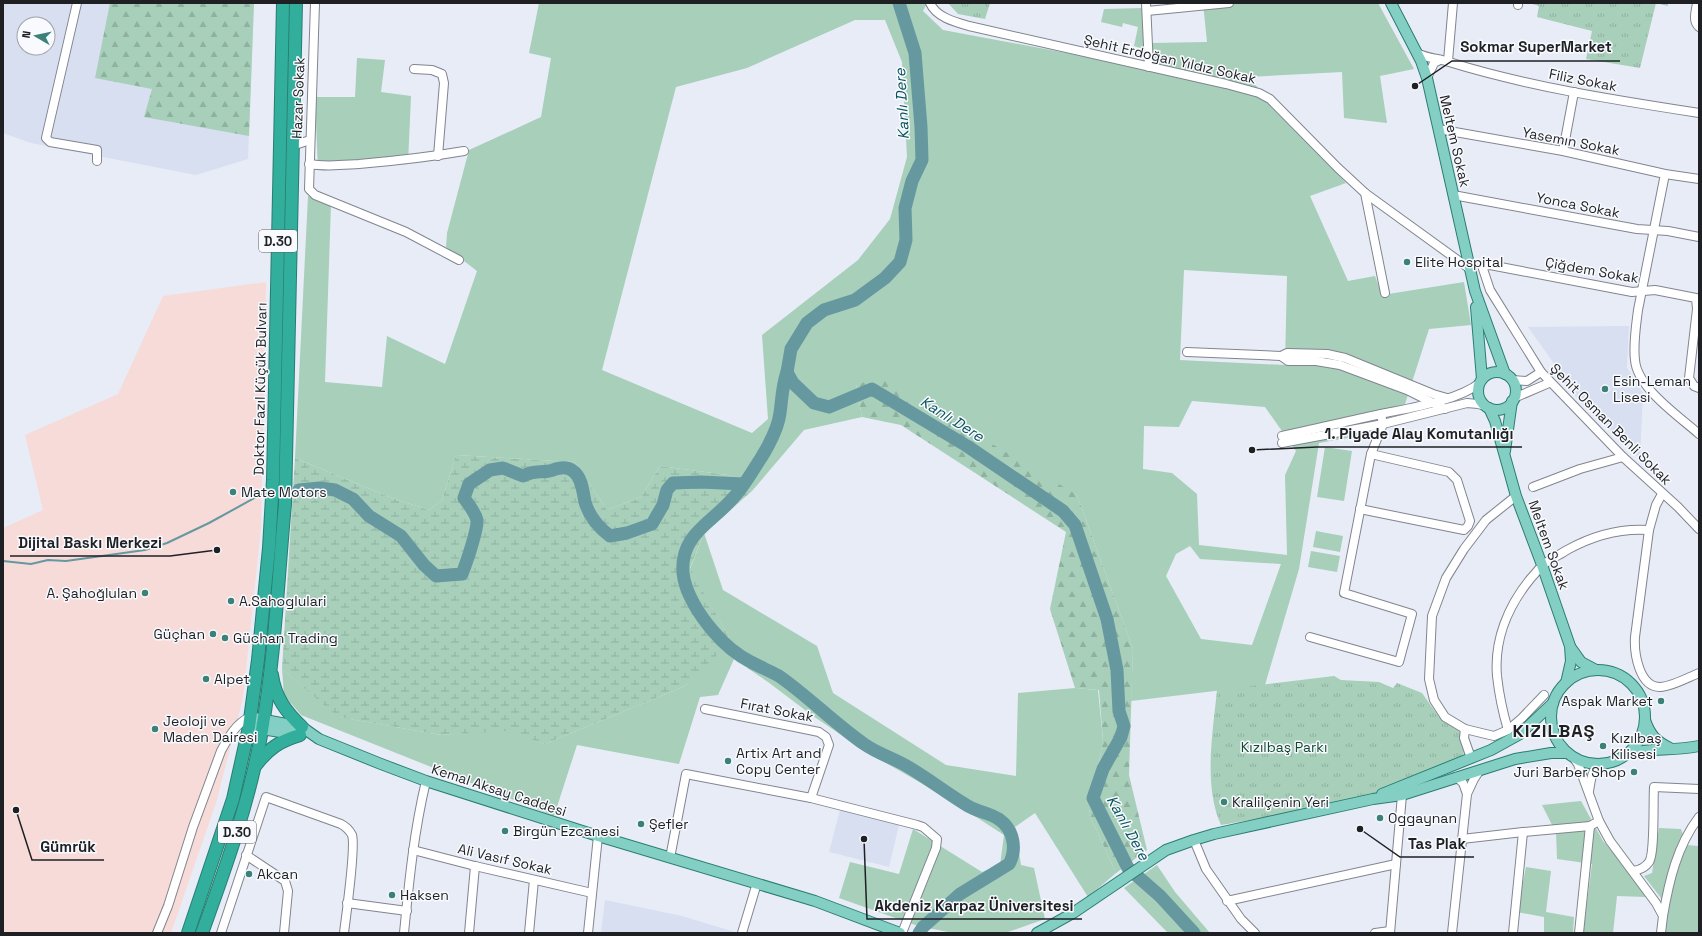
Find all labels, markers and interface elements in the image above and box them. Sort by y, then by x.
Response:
north arrow [16,16,56,56]
text: N [19,30,34,39]
street label: Şehit Erdoğan Yıldız Sokak [1082,30,1258,88]
callout: Sokmar SuperMarket [1452,34,1620,61]
text: Sokmar SuperMarket [1460,37,1612,56]
street label: Hazar Sokak [288,56,308,139]
street label: Filiz Sokak [1547,65,1619,95]
water label: Kanlı Dere [890,67,913,140]
street label: Meltem Sokak [1436,93,1474,189]
street label: Yasemın Sokak [1521,123,1622,159]
street label: Yonca Sokak [1535,188,1622,222]
road number: D.30 [259,230,297,252]
place label: Elite Hospital [1415,253,1503,271]
street label: Çiğdem Sokak [1544,253,1641,287]
marker: Elite Hospital [1402,257,1412,267]
street label: Doktor Fazıl Küçük Bulvarı [249,302,271,476]
street label: Şehit Osman Benli Sokak [1546,359,1676,489]
place label: Esin-Leman Lisesi [1613,372,1691,406]
marker: Esin-Leman Lisesi [1600,384,1610,394]
water label: Kanlı Dere [917,392,988,446]
callout: 1. Piyade Alay Komutanlığı [1317,420,1522,447]
text: 1. Piyade Alay Komutanlığı [1325,424,1513,443]
place label: Mate Motors [241,483,327,501]
marker: Mate Motors [228,487,238,497]
street label: Meltem Sokak [1524,498,1574,593]
callout: Dijital Baskı Merkezi [10,529,170,556]
text: Dijital Baskı Merkezi [18,533,162,552]
place label: A. Şahoğlulan [47,584,137,602]
marker: A. Şahoğlulan [140,588,150,598]
place label: A.Sahoglulari [239,592,326,610]
marker: A.Sahoglulari [226,596,236,606]
place label: Güçhan [154,625,205,643]
marker: Güçhan [208,629,218,639]
place label: Güchan Trading [233,629,338,647]
marker: Güchan Trading [220,633,230,643]
place label: Alpet [214,670,250,688]
marker: Alpet [201,674,211,684]
place label: Aspak Market [1562,692,1653,710]
street label: Fırat Sokak [739,694,815,726]
marker: Aspak Market [1656,696,1666,706]
place label: Jeoloji ve Maden Dairesi [163,712,257,746]
district label: KIZILBAŞ [1512,719,1596,742]
marker: Jeoloji ve Maden Dairesi [150,724,160,734]
place label: Kızılbaş Kilisesi [1611,729,1662,763]
park label: Kızılbaş Parkı [1241,738,1327,756]
marker: Kızılbaş Kilisesi [1598,741,1608,751]
place label: Artix Art and Copy Center [736,744,821,778]
marker: Artix Art and Copy Center [723,756,733,766]
street label: Kemal Aksay Caddesi [429,760,569,820]
place label: Juri Barber Shop [1514,763,1626,781]
marker: Juri Barber Shop [1629,767,1639,777]
water label: Kanlı Dere [1103,792,1155,865]
place label: Kralilçenin Yeri [1232,793,1329,811]
marker: Kralilçenin Yeri [1219,797,1229,807]
place label: Oggaynan [1388,809,1457,827]
marker: Oggaynan [1375,813,1385,823]
place label: Şefler [649,815,688,833]
marker: Şefler [636,819,646,829]
road number: D.30 [218,821,256,843]
place label: Birgün Ezcanesi [513,822,619,840]
marker: Birgün Ezcanesi [500,826,510,836]
callout: Tas Plak [1400,830,1474,857]
callout: Gümrük [32,833,104,860]
text: Tas Plak [1408,834,1467,853]
text: Gümrük [40,837,96,856]
street label: Ali Vasıf Sokak [456,839,554,879]
place label: Akcan [257,865,298,883]
marker: Akcan [244,869,254,879]
place label: Haksen [400,886,449,904]
marker: Haksen [387,890,397,900]
callout: Akdeniz Karpaz Üniversitesi [867,892,1082,919]
text: Akdeniz Karpaz Üniversitesi [874,896,1074,915]

